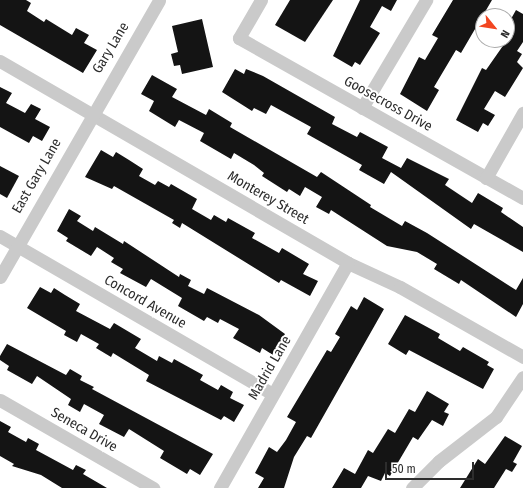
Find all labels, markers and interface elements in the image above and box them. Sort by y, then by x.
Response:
north arrow [475,8,515,48]
street label: Gary Lane [89,19,133,77]
text: N [498,28,512,40]
street label: Goosecross Drive [341,73,435,135]
street label: East Gary Lane [9,136,65,216]
street label: Monterey Street [224,168,312,228]
street label: Concord Avenue [101,272,189,332]
street label: Madrid Lane [245,333,295,403]
street label: Seneca Drive [48,404,120,456]
scale bar [387,454,476,480]
text: 50 m [392,462,416,476]

